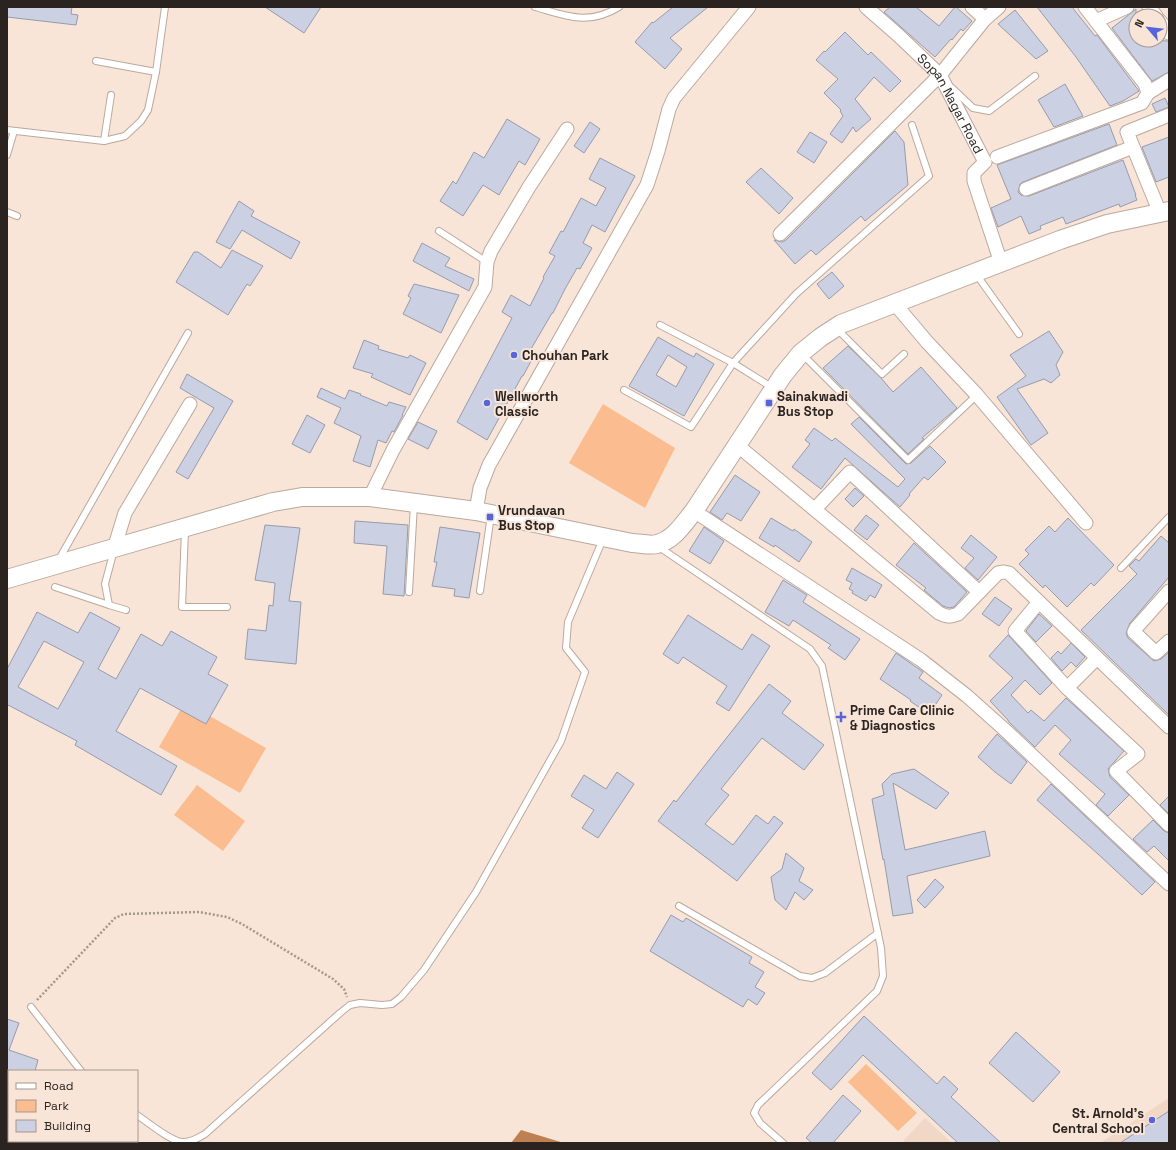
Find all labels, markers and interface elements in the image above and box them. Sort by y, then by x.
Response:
north arrow [1128,8,1168,48]
text: N [1131,17,1147,30]
street label: Sopan Nagar Road [914,49,988,156]
place label: Chouhan Park [522,347,610,364]
marker: Chouhan Park [509,350,519,360]
place label: Wellworth Classic [495,388,558,420]
place label: Sainakwadi Bus Stop [777,388,848,420]
marker: Wellworth Classic [482,398,492,408]
marker: Sainakwadi Bus Stop [764,398,774,408]
place label: Vrundavan Bus Stop [498,502,565,534]
marker: Vrundavan Bus Stop [485,512,495,522]
place label: Prime Care Clinic & Diagnostics [850,702,955,734]
marker: Prime Care Clinic & Diagnostics [835,711,847,723]
legend [8,1070,138,1142]
text: Road [44,1078,73,1094]
text: Park [44,1098,69,1114]
place label: St. Arnold's Central School [1052,1105,1144,1137]
marker: St. Arnold's Central School [1147,1115,1157,1125]
text: Building [44,1118,91,1134]

